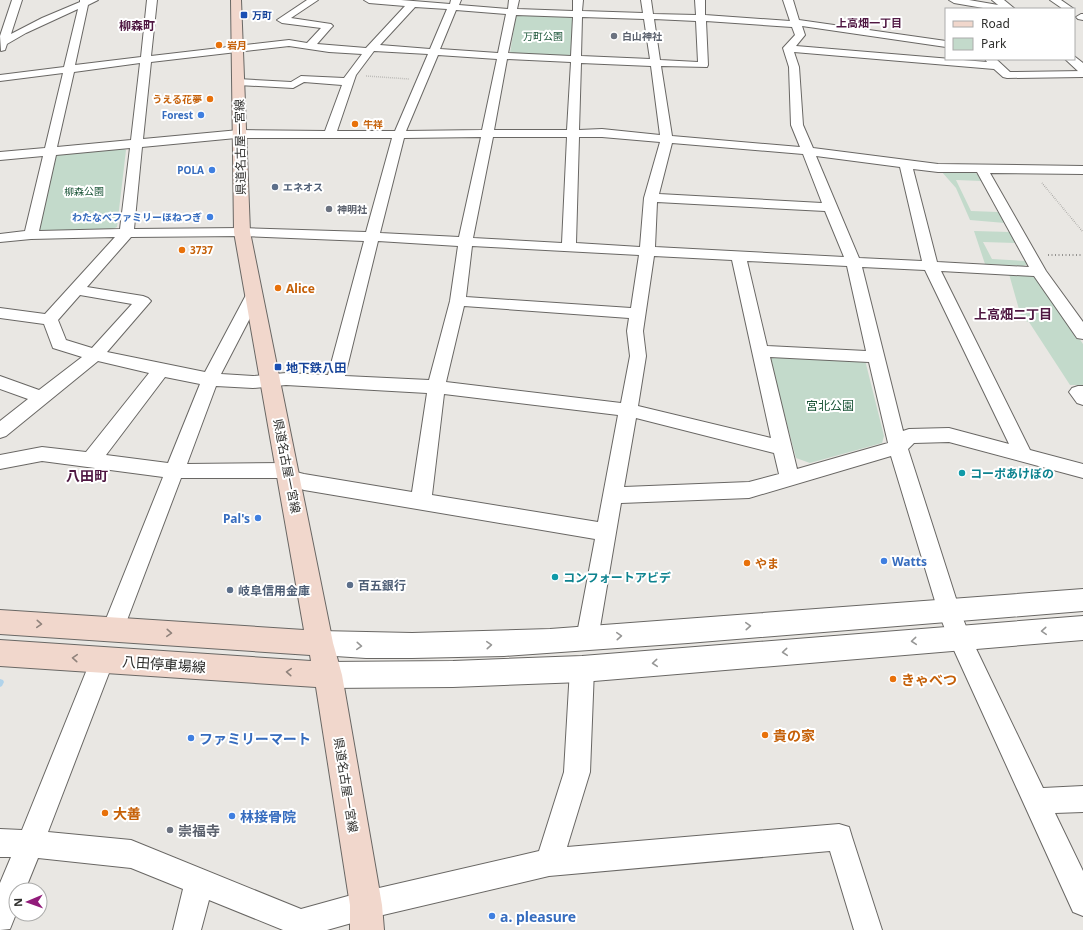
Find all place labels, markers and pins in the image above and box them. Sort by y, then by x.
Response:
place label: 万町 [252,8,272,22]
marker: 万町 [239,10,249,20]
place label: 白山神社 [622,29,663,43]
marker: 白山神社 [609,31,619,41]
place label: 岩月 [227,38,247,52]
marker: 岩月 [214,40,224,50]
place label: うえる花夢 [152,92,202,106]
marker: うえる花夢 [205,94,215,104]
place label: Forest [162,108,194,122]
marker: Forest [196,110,206,120]
place label: 牛祥 [363,117,383,131]
marker: 牛祥 [350,119,360,129]
place label: POLA [177,163,204,177]
marker: POLA [207,165,217,175]
place label: エネオス [283,180,323,194]
marker: エネオス [270,182,280,192]
place label: 神明社 [337,202,368,216]
marker: 神明社 [324,204,334,214]
place label: わたなべファミリーほねつぎ [72,210,202,224]
marker: わたなべファミリーほねつぎ [205,212,215,222]
place label: 3737 [190,243,213,257]
marker: 3737 [177,245,187,255]
place label: Alice [286,280,315,297]
marker: Alice [273,283,283,293]
place label: 地下鉄八田 [286,359,346,376]
marker: 地下鉄八田 [273,362,283,372]
place label: コーポあけぼの [970,465,1054,482]
marker: コーポあけぼの [957,468,967,478]
place label: Pal's [223,510,250,527]
marker: Pal's [253,513,263,523]
place label: Watts [892,553,927,570]
place label: やま [755,555,779,572]
marker: Watts [879,556,889,566]
marker: やま [742,558,752,568]
place label: コンフォートアビデ [563,569,672,586]
marker: コンフォートアビデ [550,572,560,582]
place label: 百五銀行 [358,577,406,594]
marker: 百五銀行 [345,580,355,590]
place label: 岐阜信用金庫 [238,582,310,599]
marker: 岐阜信用金庫 [225,585,235,595]
place label: きゃべつ [901,670,957,689]
marker: きゃべつ [888,674,898,684]
place label: 貴の家 [773,726,815,745]
place label: ファミリーマート [199,729,311,748]
marker: 貴の家 [760,730,770,740]
marker: ファミリーマート [186,733,196,743]
place label: 大善 [113,804,141,823]
place label: 林接骨院 [240,807,296,826]
marker: 大善 [100,808,110,818]
marker: 林接骨院 [227,811,237,821]
place label: 崇福寺 [178,821,220,840]
marker: 崇福寺 [165,825,175,835]
place label: a. pleasure [500,907,576,926]
marker: a. pleasure [487,911,497,921]

